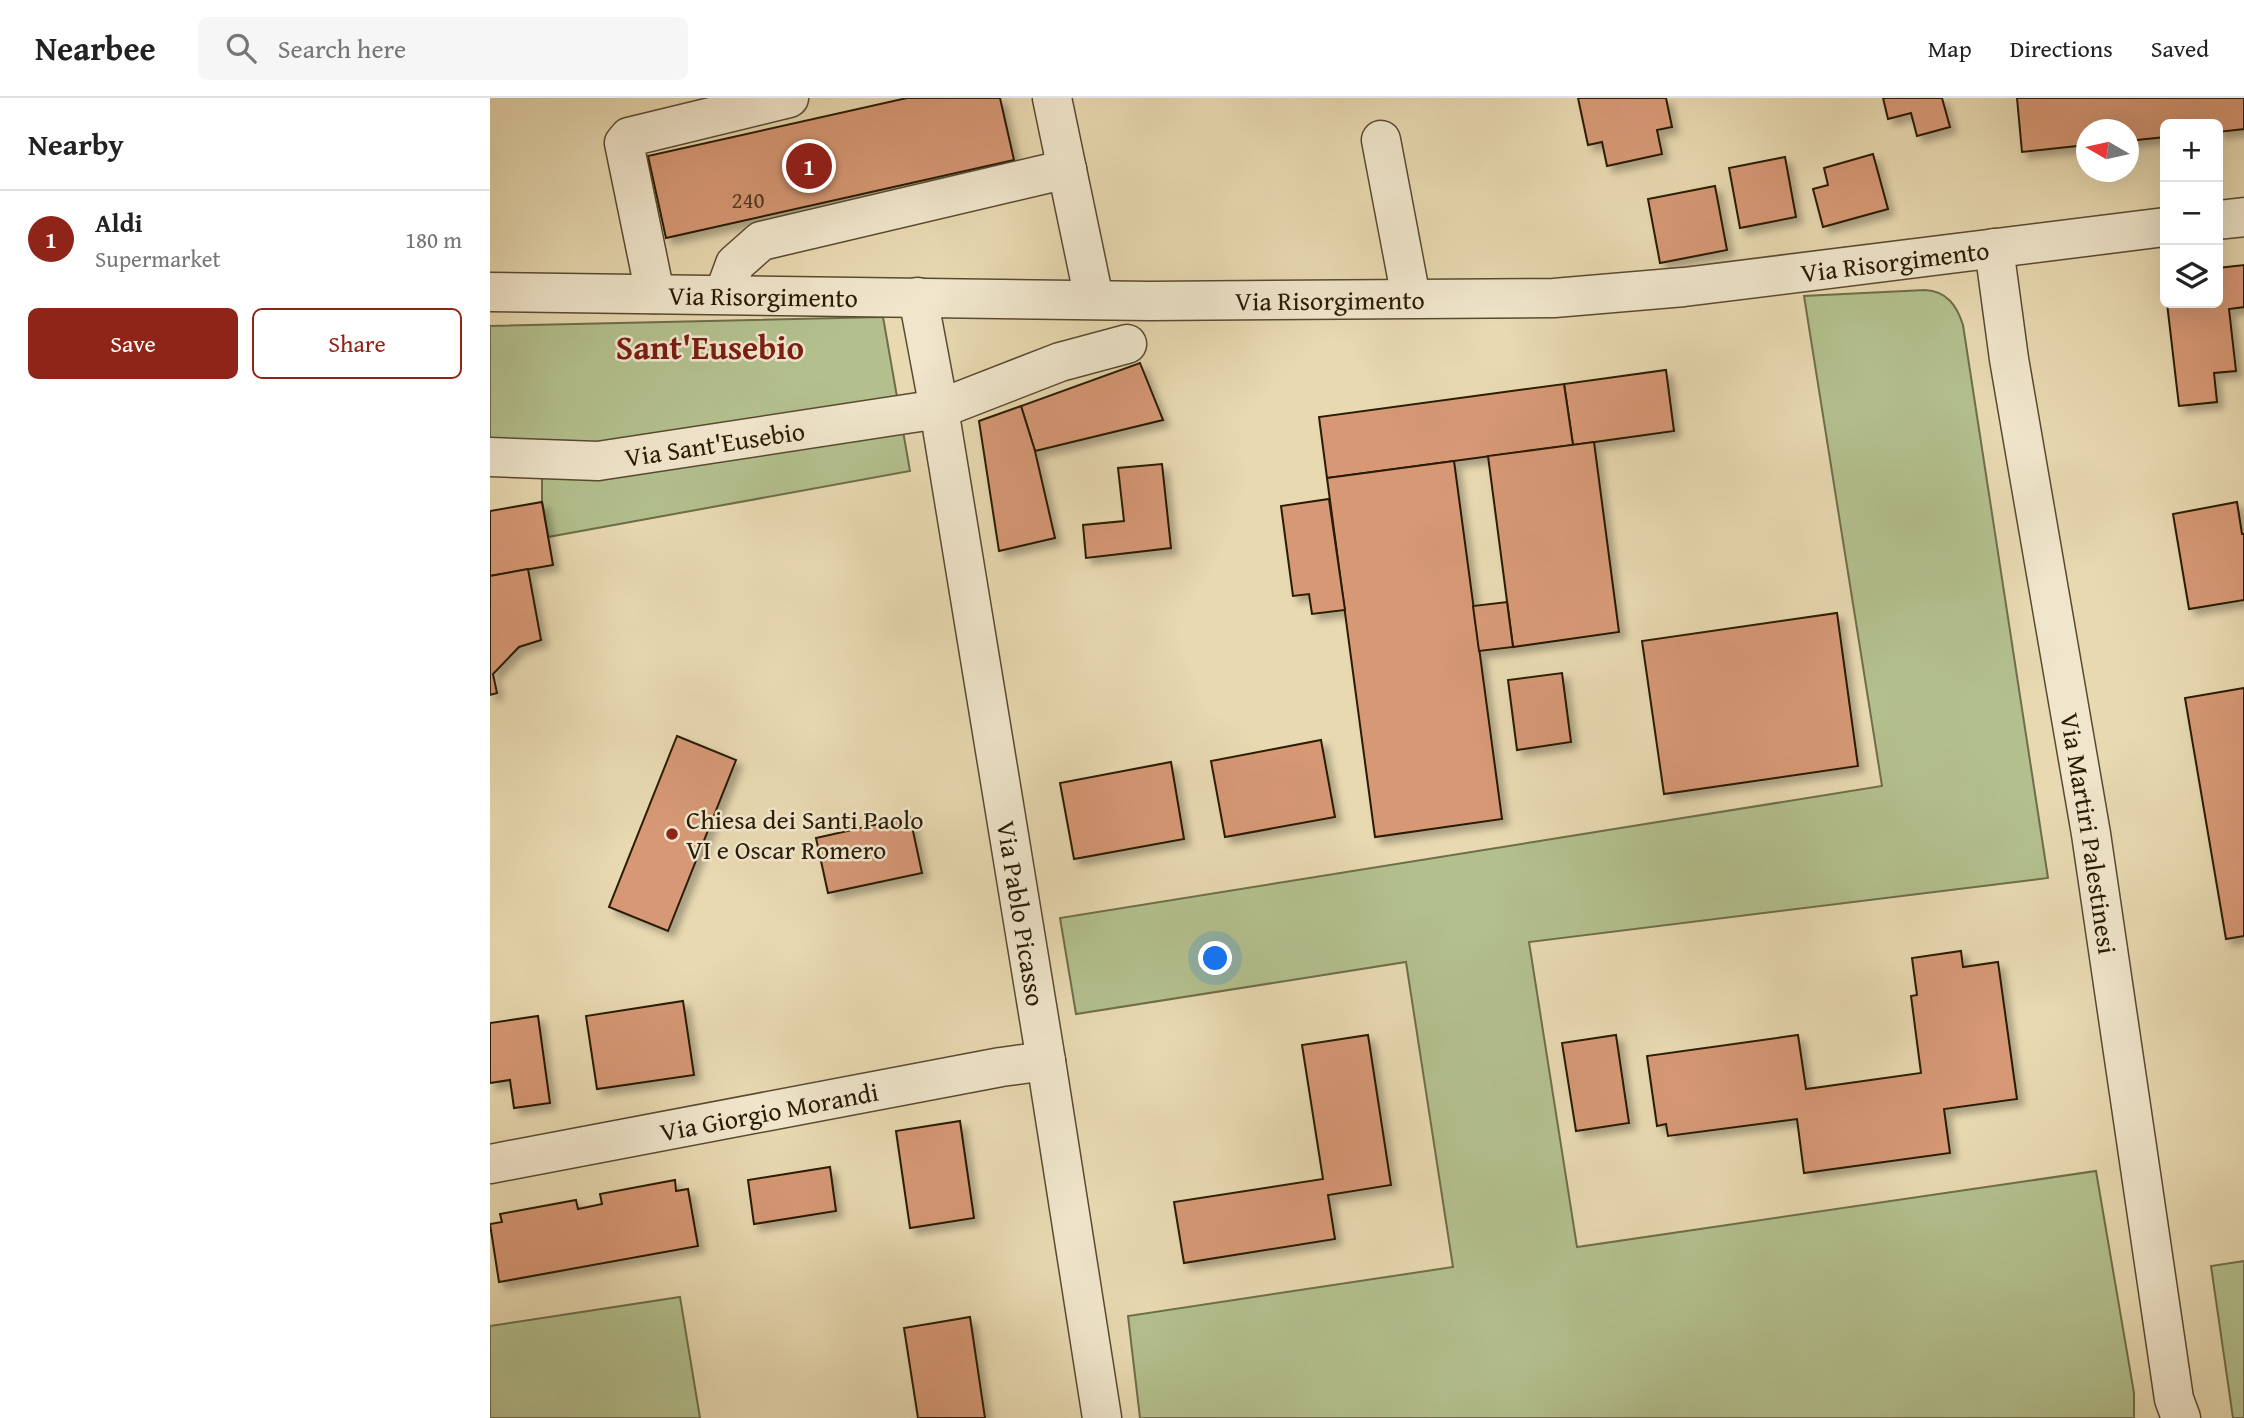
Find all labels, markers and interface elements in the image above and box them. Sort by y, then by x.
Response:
search box [198,17,688,80]
text: Nearbee [35,24,156,72]
icon: search [222,29,260,67]
text: Search here [278,29,406,68]
text: Map [1928,31,1972,66]
text: Directions [2010,31,2113,66]
text: Saved [2151,31,2209,66]
north arrow [2076,119,2139,182]
map controls [2160,119,2223,308]
button: + [2160,119,2223,182]
text: Nearby [28,122,124,166]
pin: 1 [786,140,832,192]
button: − [2160,182,2223,245]
house number: 240 [731,183,765,216]
text: Aldi [95,203,143,242]
text: 1 [45,223,57,256]
text: 180 m [405,223,462,256]
street label: Via Risorgimento [1798,230,1991,292]
text: Supermarket [95,242,221,275]
button: layers [2160,245,2223,308]
street label: Via Risorgimento [668,275,858,317]
street label: Via Risorgimento [1235,279,1425,320]
button: Save [28,308,238,379]
button: Share [252,308,462,379]
district label: Sant'Eusebio [616,323,804,371]
street label: Via Sant'Eusebio [622,410,807,476]
street label: Via Martiri Palestinesi [2051,709,2128,957]
place label: Chiesa dei Santi Paolo VI e Oscar Romero [686,800,924,869]
street label: Via Pablo Picasso [987,818,1056,1009]
marker: Chiesa dei Santi Paolo VI e Oscar Romero [664,826,680,842]
your location [1198,941,1232,975]
street label: Via Giorgio Morandi [657,1071,881,1151]

